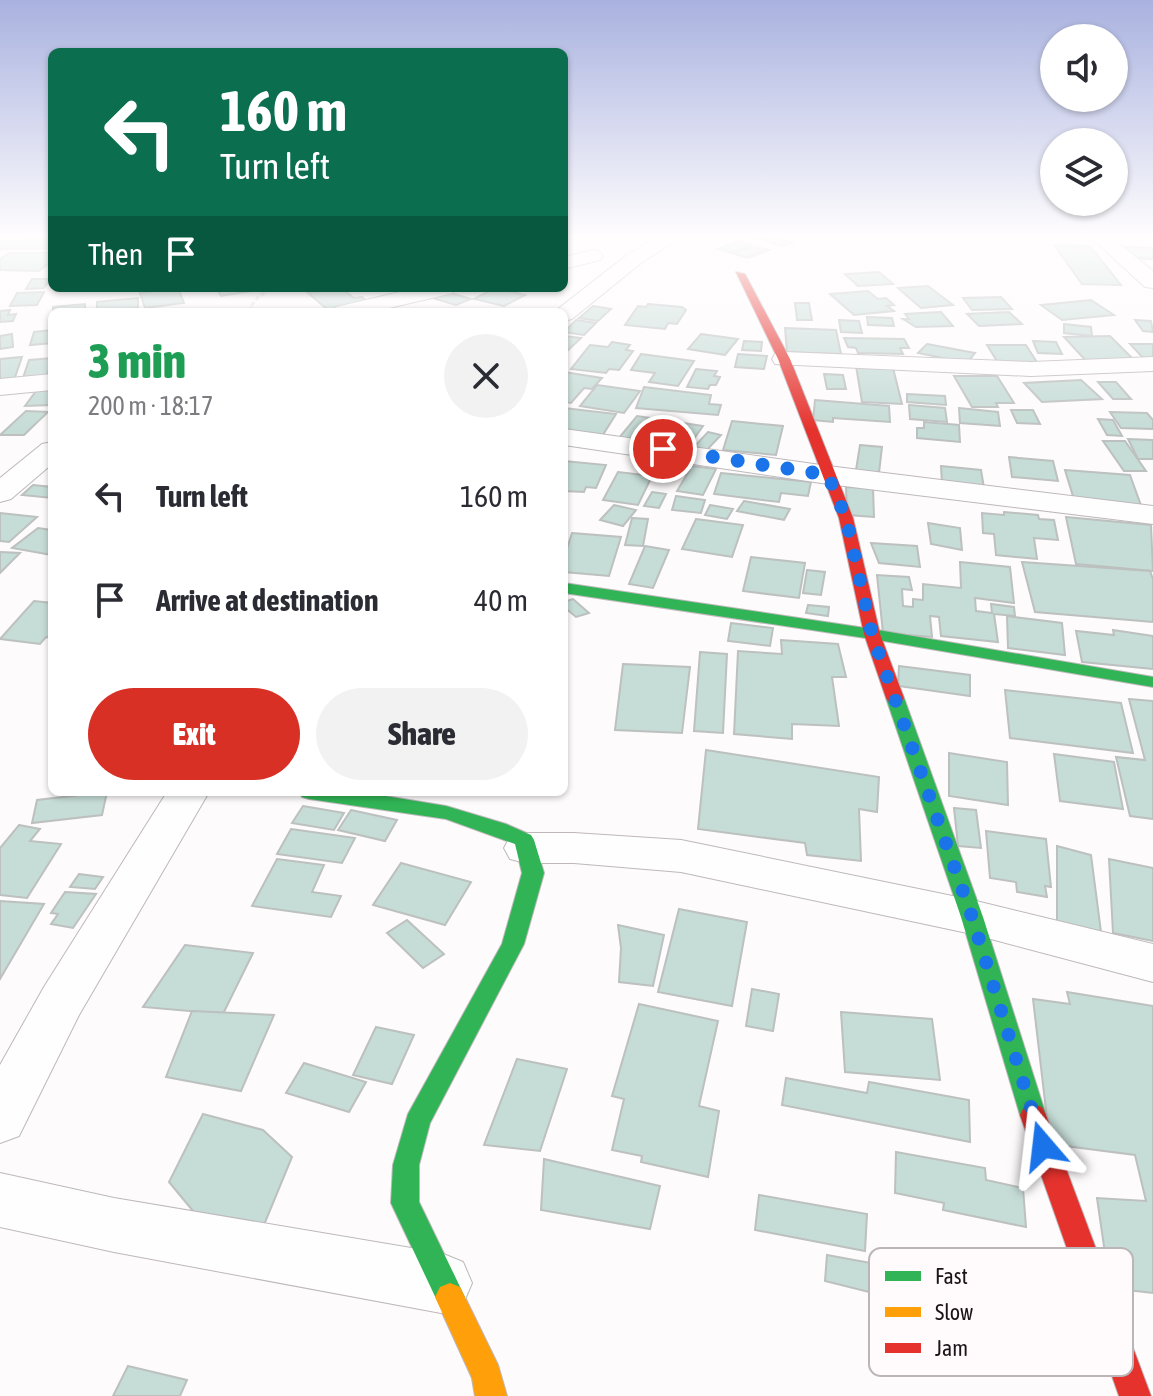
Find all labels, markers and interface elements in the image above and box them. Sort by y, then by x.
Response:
map controls [1040,24,1128,216]
button: sound [1040,24,1128,112]
text: 160 m [220,79,347,143]
icon: left [88,80,192,184]
button: layers [1040,128,1128,216]
text: Turn left [220,145,330,187]
icon: arrive [159,232,203,276]
text: Then [88,237,143,271]
text: 3 min [88,333,186,388]
button: close [444,334,528,418]
text: 200 m · 18:17 [88,391,213,421]
pin [629,415,697,483]
icon: arrive [641,427,685,471]
icon: left [88,474,132,518]
text: Turn left [156,479,248,513]
text: 160 m [460,479,528,513]
icon: arrive [88,578,132,622]
text: Arrive at destination [156,583,378,617]
text: 40 m [474,583,528,617]
button: Exit [88,688,300,780]
button: Share [316,688,528,780]
position arrow [1001,1104,1085,1188]
legend [869,1248,1133,1376]
text: Fast [935,1263,968,1289]
text: Slow [935,1299,973,1325]
text: Jam [935,1335,968,1361]

